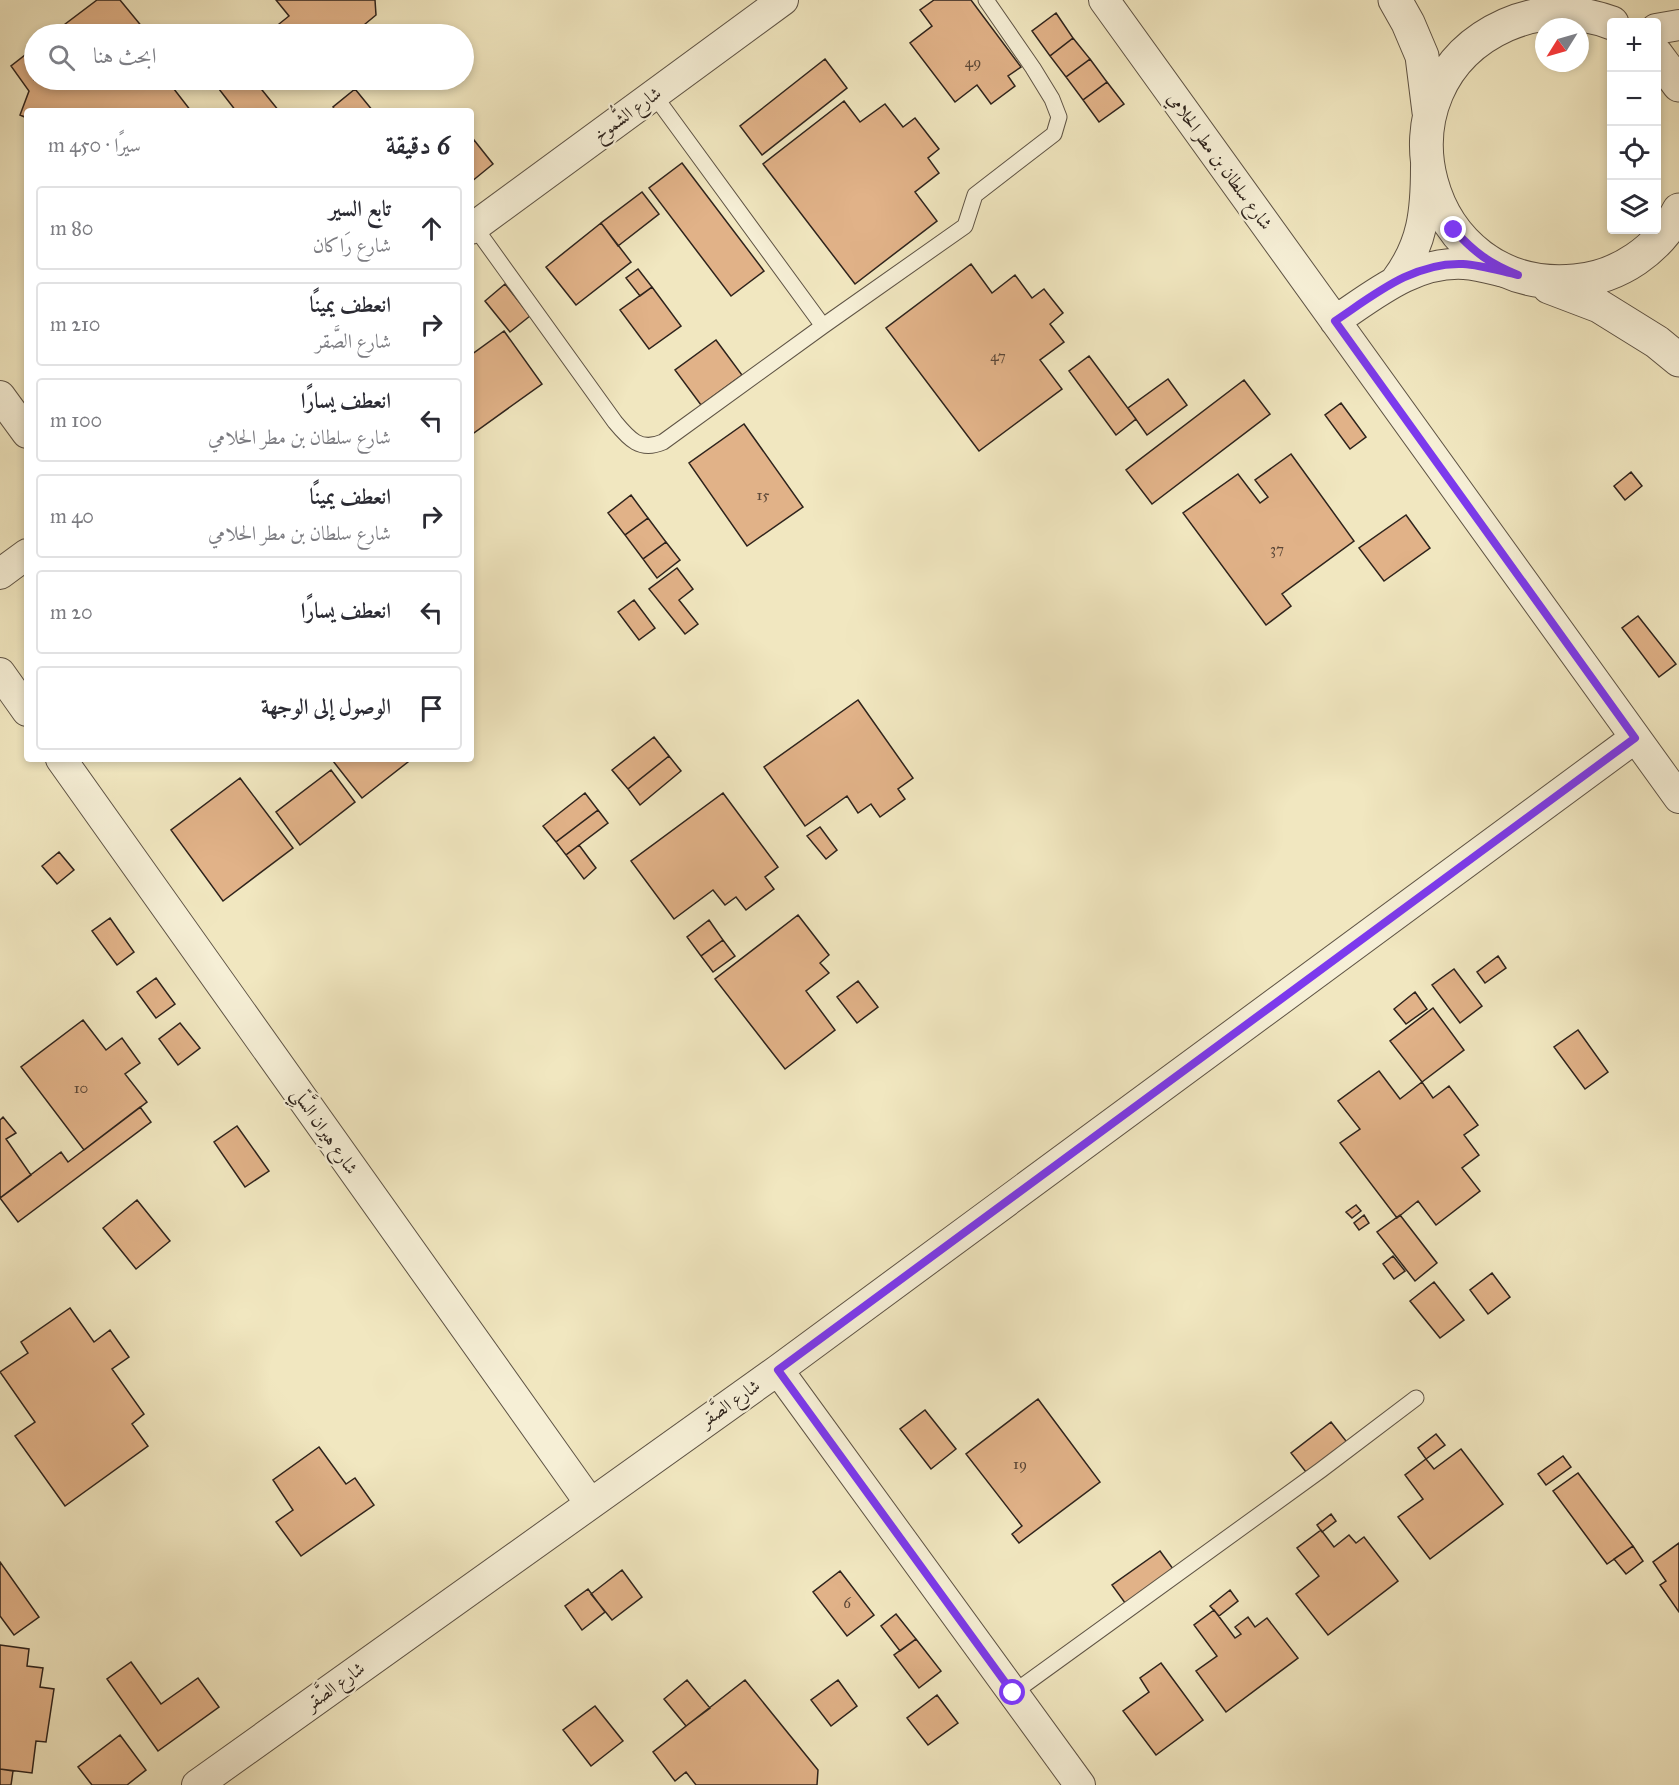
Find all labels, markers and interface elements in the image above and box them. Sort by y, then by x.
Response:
north arrow [1535,18,1589,72]
map controls [1607,18,1661,234]
button: + [1607,18,1661,72]
search box [24,24,474,90]
icon: search [45,41,78,74]
text: ابحث هنا [93,42,156,69]
house number: 49 [965,53,981,71]
button: − [1607,72,1661,126]
street label: شارع الشُّموخ [585,77,668,150]
street label: شارع سلطان بن مطر الحلامي [1159,88,1277,236]
button: locate [1607,126,1661,180]
text: 6 دقيقة [386,129,450,161]
text: سيرًا · 450 m [48,133,141,157]
button: layers [1607,180,1661,234]
text: تابع السير [329,195,391,222]
icon: ahead [415,212,448,245]
text: 80 m [50,216,93,240]
route end [1440,216,1466,242]
text: شارع رَاكان [313,233,391,257]
text: انعطف يمينًا [310,291,391,318]
icon: right [415,308,448,341]
text: 210 m [50,312,100,336]
text: شارع الصَّقر [315,329,391,353]
house number: 47 [990,347,1006,365]
text: انعطف يسارًا [301,387,391,414]
icon: left [415,404,448,437]
text: 100 m [50,408,102,432]
text: شارع سلطان بن مطر الحلامي [208,425,391,449]
text: انعطف يمينًا [310,483,391,510]
house number: 15 [757,486,769,504]
icon: right [415,500,448,533]
text: 40 m [50,504,94,528]
text: شارع سلطان بن مطر الحلامي [208,521,391,545]
house number: 37 [1270,540,1284,558]
icon: left [415,596,448,629]
text: انعطف يسارًا [301,597,391,624]
text: 20 m [50,600,93,624]
icon: arrive [415,692,448,725]
text: الوصول إلى الوجهة [261,693,391,720]
house number: 10 [74,1079,88,1097]
street label: شارع هِيران السَّلِّي [282,1081,366,1182]
street label: شارع الصَّقر [692,1371,767,1436]
house number: 19 [1013,1455,1027,1473]
house number: 6 [843,1594,852,1612]
street label: شارع الصَّقر [297,1654,371,1719]
route start [999,1679,1025,1705]

